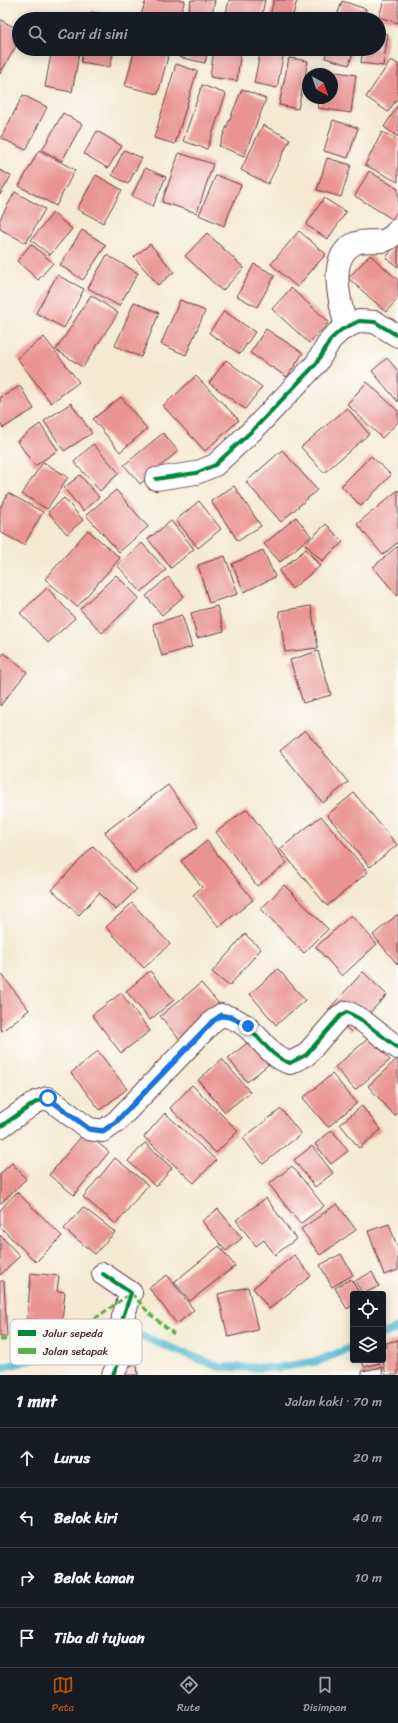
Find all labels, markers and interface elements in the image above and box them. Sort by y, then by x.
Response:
search box [12,12,386,56]
text: Cari di sini [58,21,128,47]
icon: search [26,23,48,45]
north arrow [302,68,338,104]
route end [239,1017,257,1035]
route start [39,1089,57,1107]
map controls [350,1291,386,1363]
button: locate [350,1291,386,1327]
legend [10,1319,142,1365]
text: Jalur sepeda [42,1324,103,1343]
button: layers [350,1327,386,1363]
text: Jalan setapak [42,1342,109,1361]
text: 1 mnt [16,1386,57,1416]
text: Jalan kaki · 70 m [286,1390,382,1413]
text: Lurus [54,1445,90,1471]
text: 20 m [353,1446,382,1469]
icon: ahead [16,1447,38,1469]
text: Belok kiri [54,1505,117,1531]
text: 40 m [352,1506,382,1529]
icon: left [16,1507,38,1529]
text: Belok kanan [54,1565,134,1591]
text: 10 m [355,1566,382,1589]
icon: right [16,1567,38,1589]
text: Tiba di tujuan [54,1625,145,1651]
icon: arrive [16,1627,38,1649]
tab: Peta [51,1674,74,1717]
tab: Rute [177,1674,200,1717]
tab: Disimpan [303,1674,347,1717]

